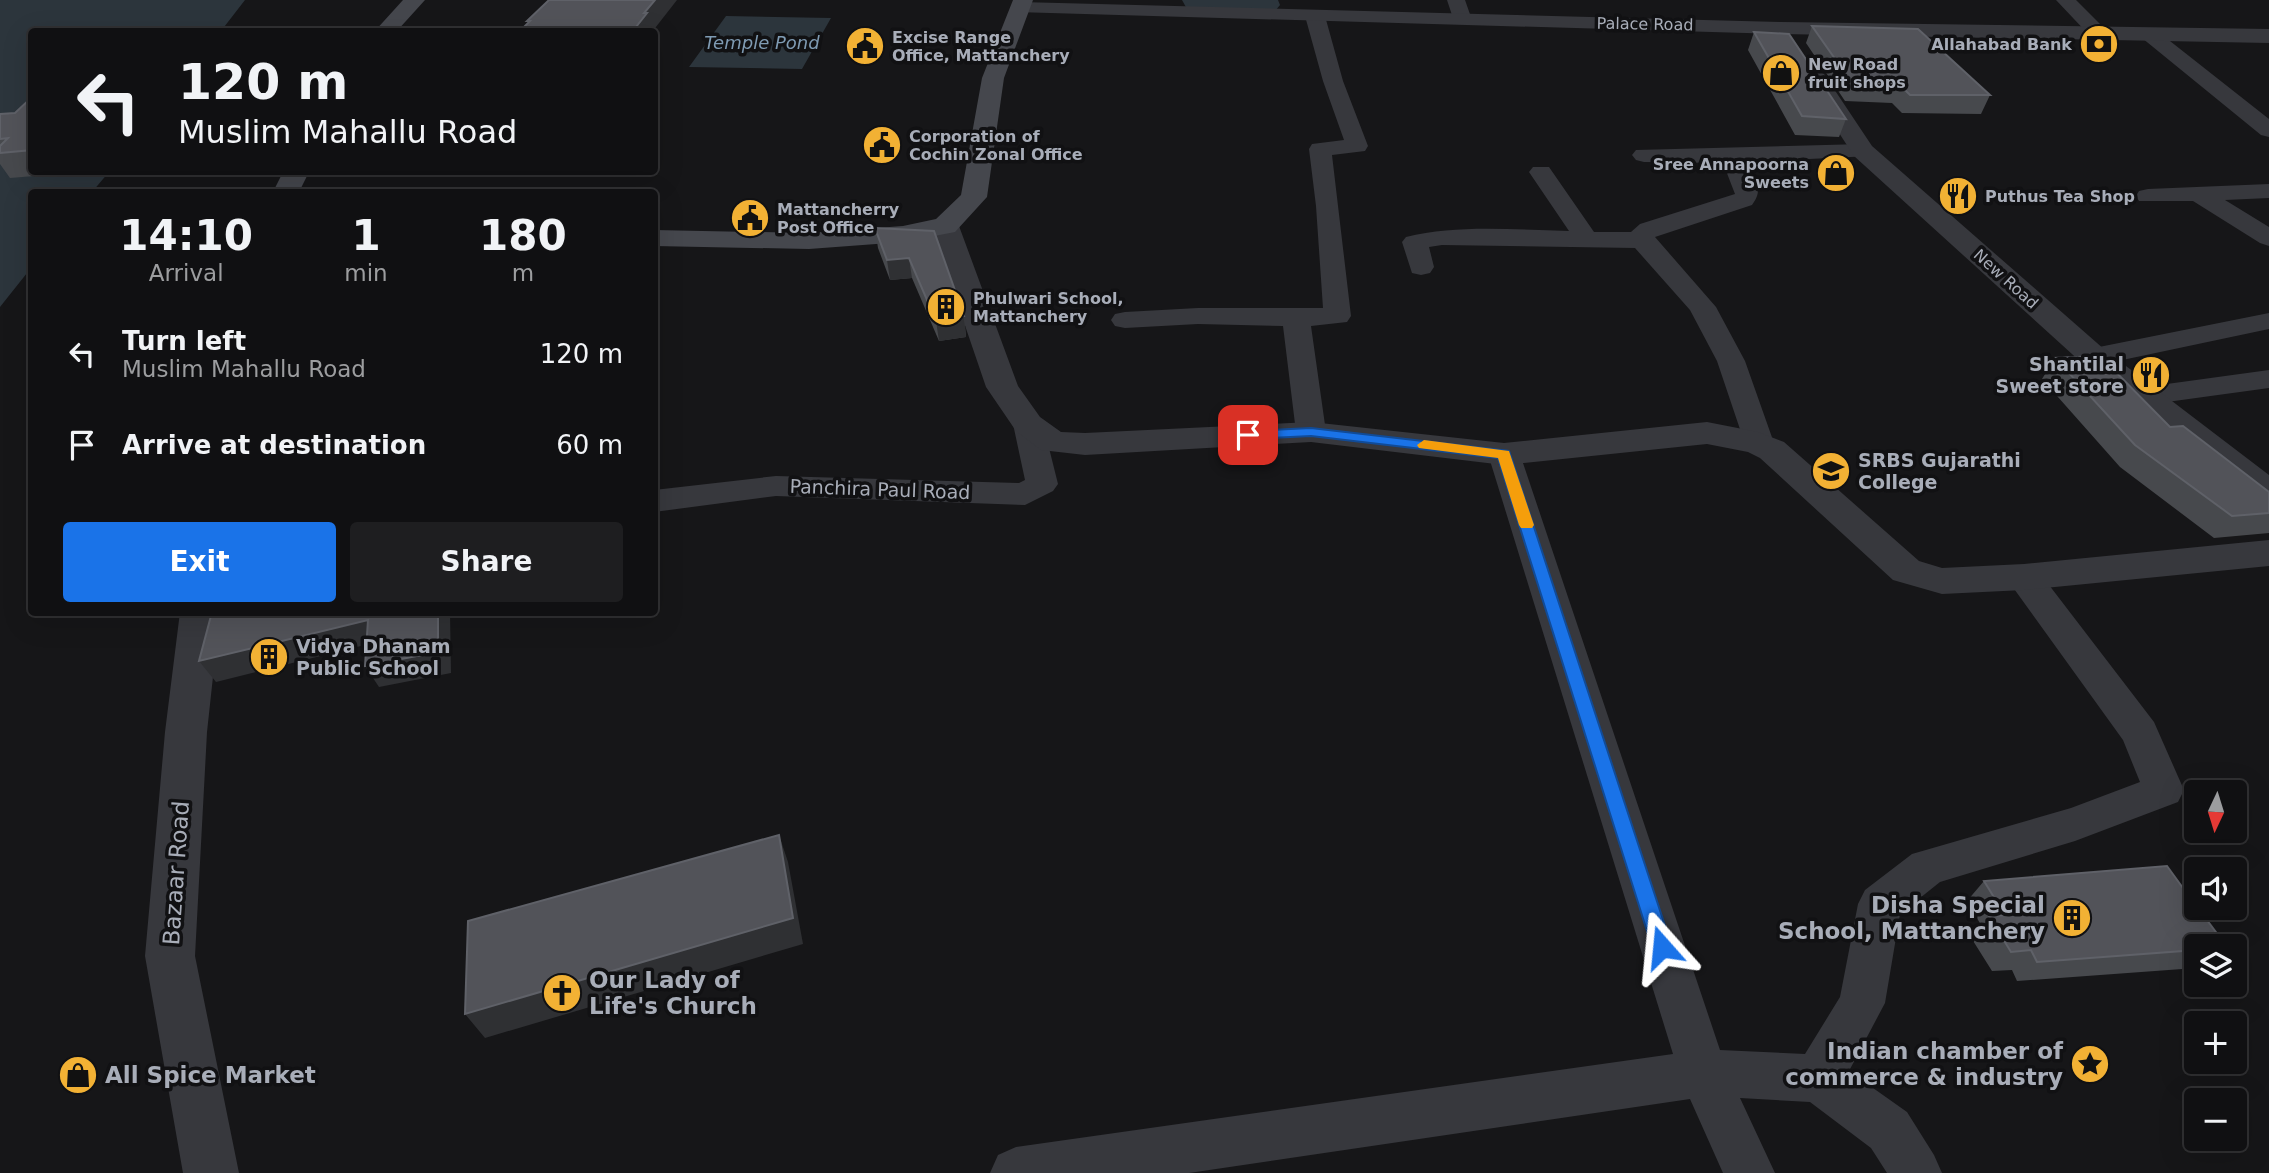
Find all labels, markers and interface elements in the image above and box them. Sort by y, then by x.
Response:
street label: Palace Road [1596,14,1694,34]
bank icon: Allahabad Bank [2078,23,2120,65]
public building icon: Excise Range Office, Mattanchery [844,25,886,67]
place label: Excise Range Office, Mattanchery [892,28,1070,65]
water label: Temple Pond [704,32,820,53]
place label: Allahabad Bank [1931,35,2072,54]
shop icon: New Road fruit shops [1760,52,1802,94]
text: 120 m [178,54,348,111]
place label: New Road fruit shops [1808,55,1906,92]
icon: left [63,56,154,147]
text: Muslim Mahallu Road [178,113,517,151]
public building icon: Corporation of Cochin Zonal Office [861,124,903,166]
place label: Corporation of Cochin Zonal Office [909,127,1083,164]
shop icon: Sree Annapoorna Sweets [1815,152,1857,194]
place label: Sree Annapoorna Sweets [1653,155,1809,192]
restaurant icon: Puthus Tea Shop [1937,175,1979,217]
place label: Puthus Tea Shop [1985,187,2135,206]
public building icon: Mattancherry Post Office [729,197,771,239]
place label: Mattancherry Post Office [777,200,900,237]
text: 14:10 [119,211,253,260]
text: 1 [351,211,381,260]
text: 180 [479,211,567,260]
street label: New Road [1970,245,2042,313]
text: Arrival [149,260,224,286]
text: min [344,260,388,286]
text: m [512,260,534,286]
building icon: Phulwari School, Mattanchery [925,286,967,328]
place label: Phulwari School, Mattanchery [973,289,1123,326]
text: Turn left [122,326,246,356]
icon: left [63,335,101,373]
text: 120 m [540,339,623,369]
place label: Shantilal Sweet store [1996,353,2124,397]
restaurant icon: Shantilal Sweet store [2130,354,2172,396]
text: Muslim Mahallu Road [122,356,366,382]
pin [1218,405,1278,465]
icon: arrive [1229,416,1267,454]
icon: arrive [63,426,101,464]
text: Arrive at destination [122,430,426,460]
text: 60 m [556,430,623,460]
place label: SRBS Gujarathi College [1858,449,2021,493]
school or university icon: SRBS Gujarathi College [1810,450,1852,492]
street label: Panchira Paul Road [789,475,971,503]
button: Exit [63,522,336,602]
button: Share [350,522,623,602]
place label: Vidya Dhanam Public School [296,635,451,679]
building icon: Vidya Dhanam Public School [248,636,290,678]
north arrow [2184,780,2247,844]
map controls [2184,780,2247,1151]
street label: Bazaar Road [158,800,194,946]
button: sound [2184,857,2247,920]
place label: Disha Special School, Mattanchery [1778,892,2045,944]
building icon: Disha Special School, Mattanchery [2051,897,2093,939]
position arrow [1625,910,1699,984]
button: layers [2184,934,2247,997]
place label: Our Lady of Life's Church [589,967,757,1019]
church icon: Our Lady of Life's Church [541,972,583,1014]
button: + [2184,1011,2247,1074]
place label: Indian chamber of commerce & industry [1785,1038,2064,1090]
place icon: Indian chamber of commerce & industry [2069,1043,2111,1085]
shop icon: All Spice Market [57,1054,99,1096]
place label: All Spice Market [105,1062,316,1088]
button: − [2184,1088,2247,1151]

